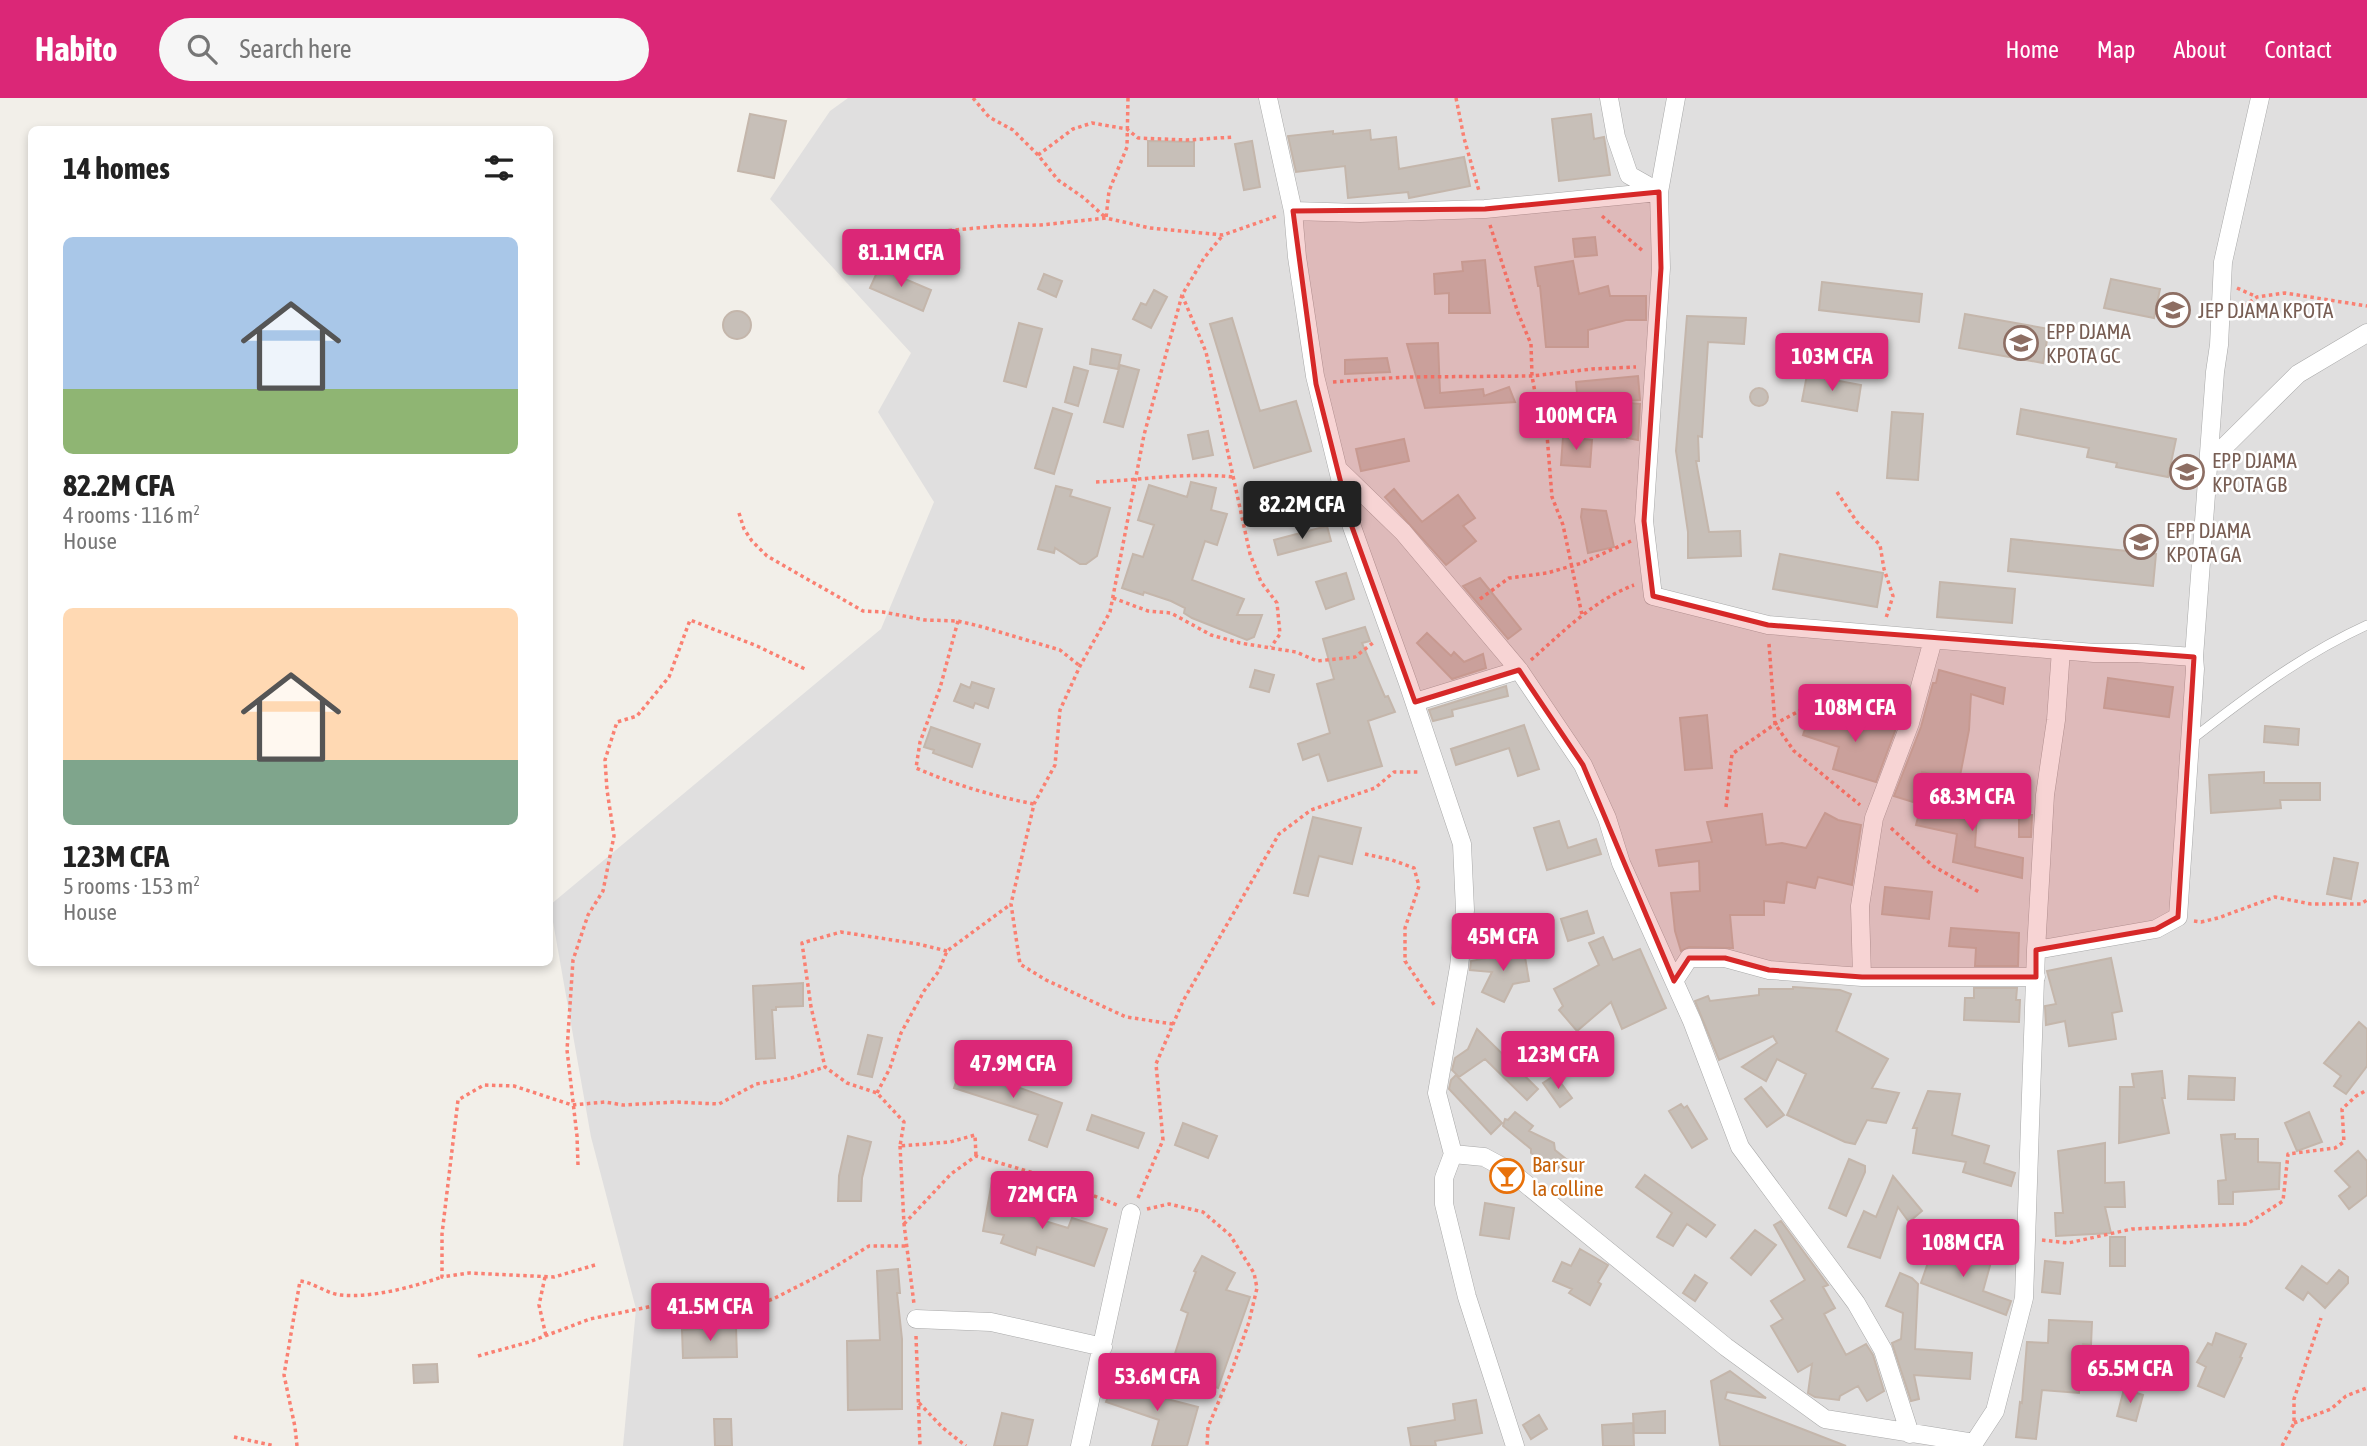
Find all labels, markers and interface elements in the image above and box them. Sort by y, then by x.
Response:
search box [159,18,649,81]
text: Habito [35,30,117,68]
icon: search [183,30,221,68]
text: Search here [239,34,352,64]
text: Home [2005,36,2059,63]
text: Map [2097,36,2135,63]
text: About [2173,36,2226,63]
text: Contact [2264,36,2332,63]
icon: filters [480,149,518,187]
text: 14 homes [63,151,170,185]
pin: 81.1M CFA [821,230,981,289]
text: 81.1M CFA [858,239,944,265]
icon: home [228,283,354,409]
school or university icon: JEP DJAMA KPOTA [2154,291,2192,329]
place label: JEP DJAMA KPOTA [2198,298,2334,322]
place label: EPP DJAMA KPOTA GC [2046,319,2132,367]
school or university icon: EPP DJAMA KPOTA GC [2002,324,2040,362]
pin: 103M CFA [1760,334,1904,393]
text: 103M CFA [1791,343,1873,369]
pin: 100M CFA [1504,392,1648,452]
text: 100M CFA [1535,402,1617,428]
place label: EPP DJAMA KPOTA GB [2212,448,2298,496]
school or university icon: EPP DJAMA KPOTA GB [2168,453,2206,491]
text: 82.2M CFA [63,468,175,502]
pin: 82.2M CFA [1222,482,1382,541]
text: 82.2M CFA [1259,491,1345,517]
text: 4 rooms · 116 m² [63,502,200,528]
place label: EPP DJAMA KPOTA GA [2166,518,2252,566]
school or university icon: EPP DJAMA KPOTA GA [2122,523,2160,561]
text: House [63,528,117,554]
icon: home [228,654,354,780]
pin: 108M CFA [1783,684,1927,744]
text: 108M CFA [1814,694,1896,720]
pin: 68.3M CFA [1892,774,2052,833]
text: 68.3M CFA [1929,783,2015,809]
text: 123M CFA [63,839,169,873]
text: 5 rooms · 153 m² [63,873,200,899]
text: House [63,899,117,925]
pin: 45M CFA [1438,914,1568,973]
text: 45M CFA [1468,923,1538,949]
pin: 123M CFA [1486,1032,1630,1091]
pin: 47.9M CFA [933,1040,1093,1100]
text: 123M CFA [1517,1041,1599,1067]
text: 47.9M CFA [970,1050,1056,1076]
place label: Bar sur la colline [1532,1152,1604,1200]
bar icon: Bar sur la colline [1488,1157,1526,1195]
pin: 72M CFA [977,1172,1107,1231]
text: 72M CFA [1007,1181,1077,1207]
pin: 108M CFA [1891,1220,2035,1279]
text: 108M CFA [1922,1229,2004,1255]
pin: 41.5M CFA [630,1284,790,1343]
text: 41.5M CFA [667,1293,753,1319]
pin: 65.5M CFA [2050,1346,2210,1405]
pin: 53.6M CFA [1077,1354,1237,1413]
text: 65.5M CFA [2087,1355,2173,1381]
text: 53.6M CFA [1114,1363,1200,1389]

